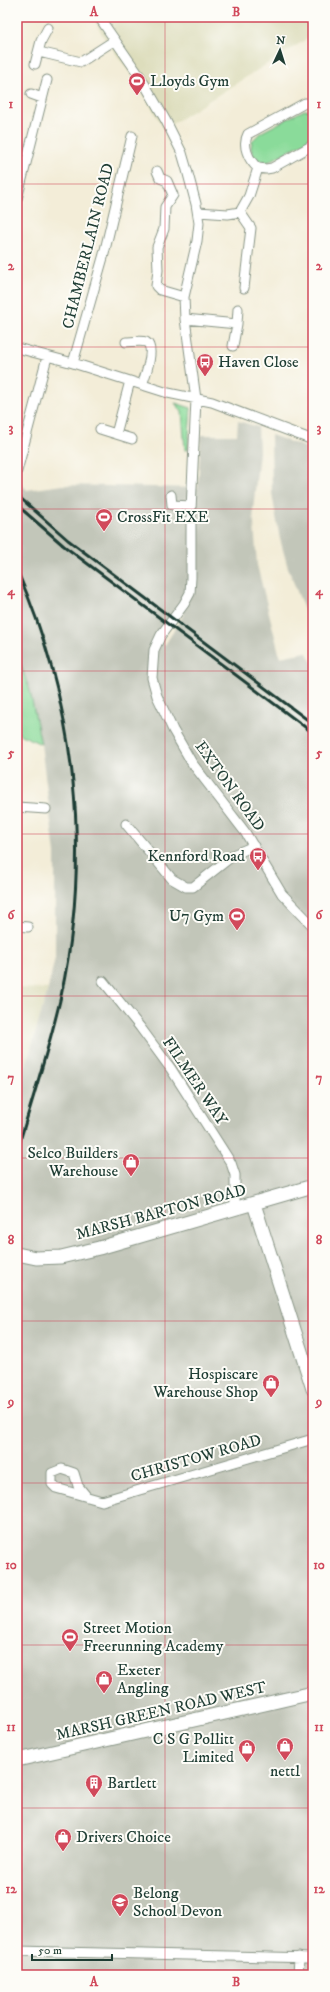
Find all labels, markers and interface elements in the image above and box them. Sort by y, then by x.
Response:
text: A [89,4,99,20]
text: B [232,4,240,20]
north arrow [260,30,300,70]
text: N [276,34,286,48]
sports icon: Lloyds Gym [127,71,147,96]
place label: Lloyds Gym [150,71,229,91]
text: 1 [9,96,14,112]
text: 1 [317,96,322,112]
street label: CHAMBERLAIN ROAD [58,161,118,331]
text: 2 [8,258,15,274]
text: 2 [316,258,323,274]
bus stop icon: Haven Close [195,352,215,377]
place label: Haven Close [218,352,299,372]
text: 3 [9,420,14,436]
text: 3 [317,420,322,436]
sports icon: CrossFit EXE [94,507,114,532]
place label: CrossFit EXE [117,507,209,527]
text: 4 [6,583,15,600]
text: 4 [314,583,323,600]
street label: EXTON ROAD [191,737,269,835]
text: 5 [7,745,15,761]
text: 5 [315,745,323,761]
place label: Kennford Road [147,846,245,866]
bus stop icon: Kennford Road [248,846,268,871]
place label: U7 Gym [169,906,224,926]
sports icon: U7 Gym [227,906,247,931]
text: 6 [8,907,16,923]
text: 6 [316,907,324,923]
street label: FILMER WAY [158,1033,232,1130]
text: 7 [8,1070,15,1086]
text: 7 [316,1070,323,1086]
place label: Selco Builders Warehouse [27,1143,118,1181]
shop icon: Selco Builders Warehouse [121,1152,141,1177]
street label: MARSH BARTON ROAD [74,1180,248,1244]
text: 8 [8,1232,15,1248]
text: 8 [316,1232,323,1248]
place label: Hospiscare Warehouse Shop [152,1364,258,1402]
shop icon: Hospiscare Warehouse Shop [261,1373,281,1398]
text: 9 [7,1394,14,1410]
text: 9 [315,1394,322,1410]
street label: CHRISTOW ROAD [128,1430,264,1486]
text: 10 [5,1557,17,1573]
text: 10 [313,1557,325,1573]
place label: Street Motion Freerunning Academy [83,1618,224,1656]
sports icon: Street Motion Freerunning Academy [60,1627,80,1652]
place label: Exeter Angling [117,1660,169,1698]
shop icon: Exeter Angling [94,1669,114,1694]
street label: MARSH GREEN ROAD WEST [54,1677,268,1745]
text: 11 [6,1719,16,1735]
text: 11 [314,1719,324,1735]
place label: C S G Pollitt Limited [153,1729,234,1767]
shop icon: nettl [275,1736,295,1761]
shop icon: C S G Pollitt Limited [237,1738,257,1763]
place label: nettl [270,1761,300,1781]
building icon: Bartlett [84,1773,104,1798]
place label: Bartlett [107,1773,157,1793]
shop icon: Drivers Choice [53,1827,73,1852]
place label: Drivers Choice [76,1827,171,1847]
text: 12 [5,1881,17,1897]
text: 12 [313,1881,325,1897]
place label: Belong School Devon [133,1883,223,1921]
school or university icon: Belong School Devon [110,1892,130,1917]
scale bar [32,1936,112,1962]
text: 50 m [38,1943,62,1958]
text: A [89,1974,99,1990]
text: B [232,1974,240,1990]

